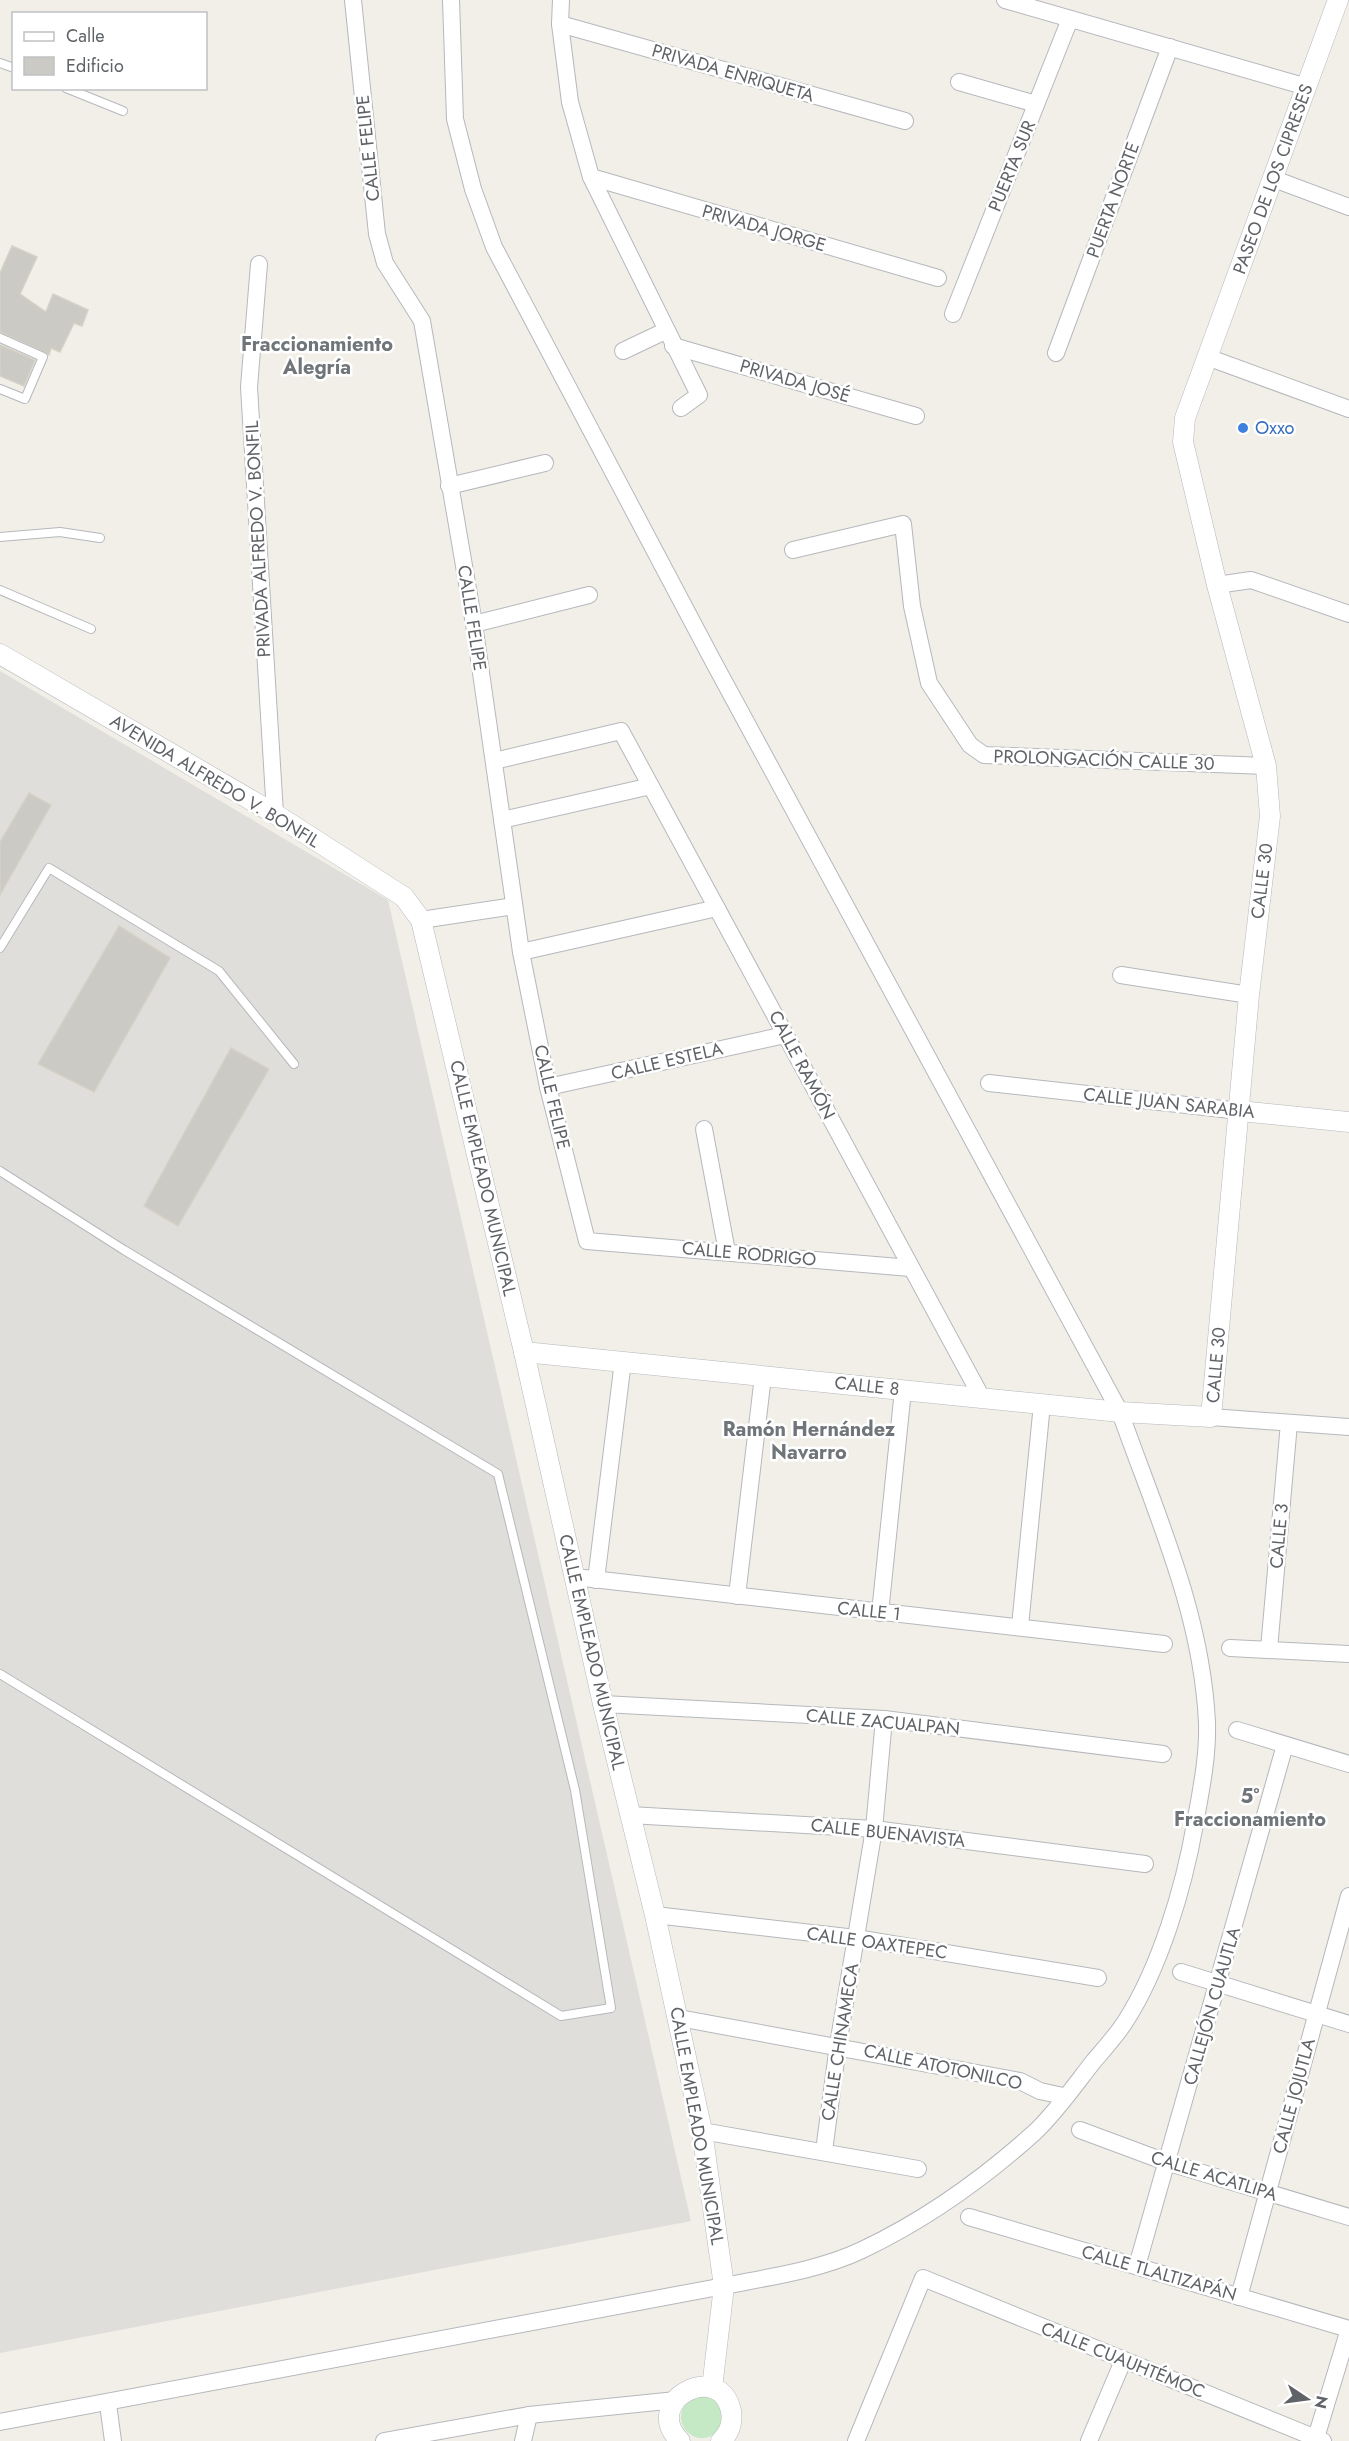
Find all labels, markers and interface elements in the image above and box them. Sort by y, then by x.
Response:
legend [12,12,207,90]
text: Calle [66,23,105,49]
street label: PRIVADA ENRIQUETA [649,37,817,109]
text: Edificio [66,53,124,79]
street label: PASEO DE LOS CIPRESES [1226,80,1320,278]
street label: CALLE FELIPE [349,94,387,202]
street label: PUERTA SUR [982,117,1042,215]
street label: PUERTA NORTE [1080,138,1146,262]
street label: PRIVADA JORGE [699,198,829,258]
district label: Fraccionamiento Alegría [241,330,393,382]
street label: PRIVADA JOSÉ [737,353,853,409]
place label: Oxxo [1255,415,1295,441]
street label: PRIVADA ALFREDO V. BONFIL [239,420,277,658]
marker: Oxxo [1236,421,1250,435]
street label: CALLE FELIPE [451,563,493,673]
street label: AVENIDA ALFREDO V. BONFIL [105,708,325,854]
street label: PROLONGACIÓN CALLE 30 [993,743,1215,777]
street label: CALLE 30 [1244,841,1280,920]
street label: CALLE RAMÓN [762,1006,842,1124]
street label: CALLE ESTELA [609,1035,726,1086]
street label: CALLE FELIPE [527,1042,577,1152]
street label: CALLE EMPLEADO MUNICIPAL [443,1058,523,1298]
street label: CALLE JUAN SARABIA [1082,1081,1256,1125]
street label: CALLE RODRIGO [681,1235,817,1273]
street label: CALLE 30 [1200,1326,1232,1404]
street label: CALLE 8 [833,1370,901,1402]
district label: Ramón Hernández Navarro [723,1415,896,1467]
street label: CALLE 3 [1263,1502,1295,1570]
street label: CALLE EMPLEADO MUNICIPAL [552,1532,632,1772]
street label: CALLE 1 [836,1595,902,1627]
street label: CALLE ZACUALPAN [805,1702,961,1742]
district label: 5° Fraccionamiento [1174,1782,1326,1834]
street label: CALLE BUENAVISTA [809,1812,967,1854]
street label: CALLE OAXTEPEC [805,1920,949,1966]
street label: CALLEJÓN CUAUTLA [1177,1924,1247,2088]
street label: CALLE CHINAMECA [815,1961,865,2123]
street label: CALLE EMPLEADO MUNICIPAL [663,2005,731,2247]
street label: CALLE JOJUTLA [1266,2035,1322,2157]
street label: CALLE ATOTONILCO [861,2038,1025,2096]
street label: CALLE ACATLIPA [1148,2144,1280,2208]
street label: CALLE TLALTIZAPÁN [1078,2238,1240,2308]
street label: CALLE CUAUHTÉMOC [1037,2315,1209,2405]
north arrow [1277,2369,1337,2429]
text: N [1308,2393,1334,2411]

